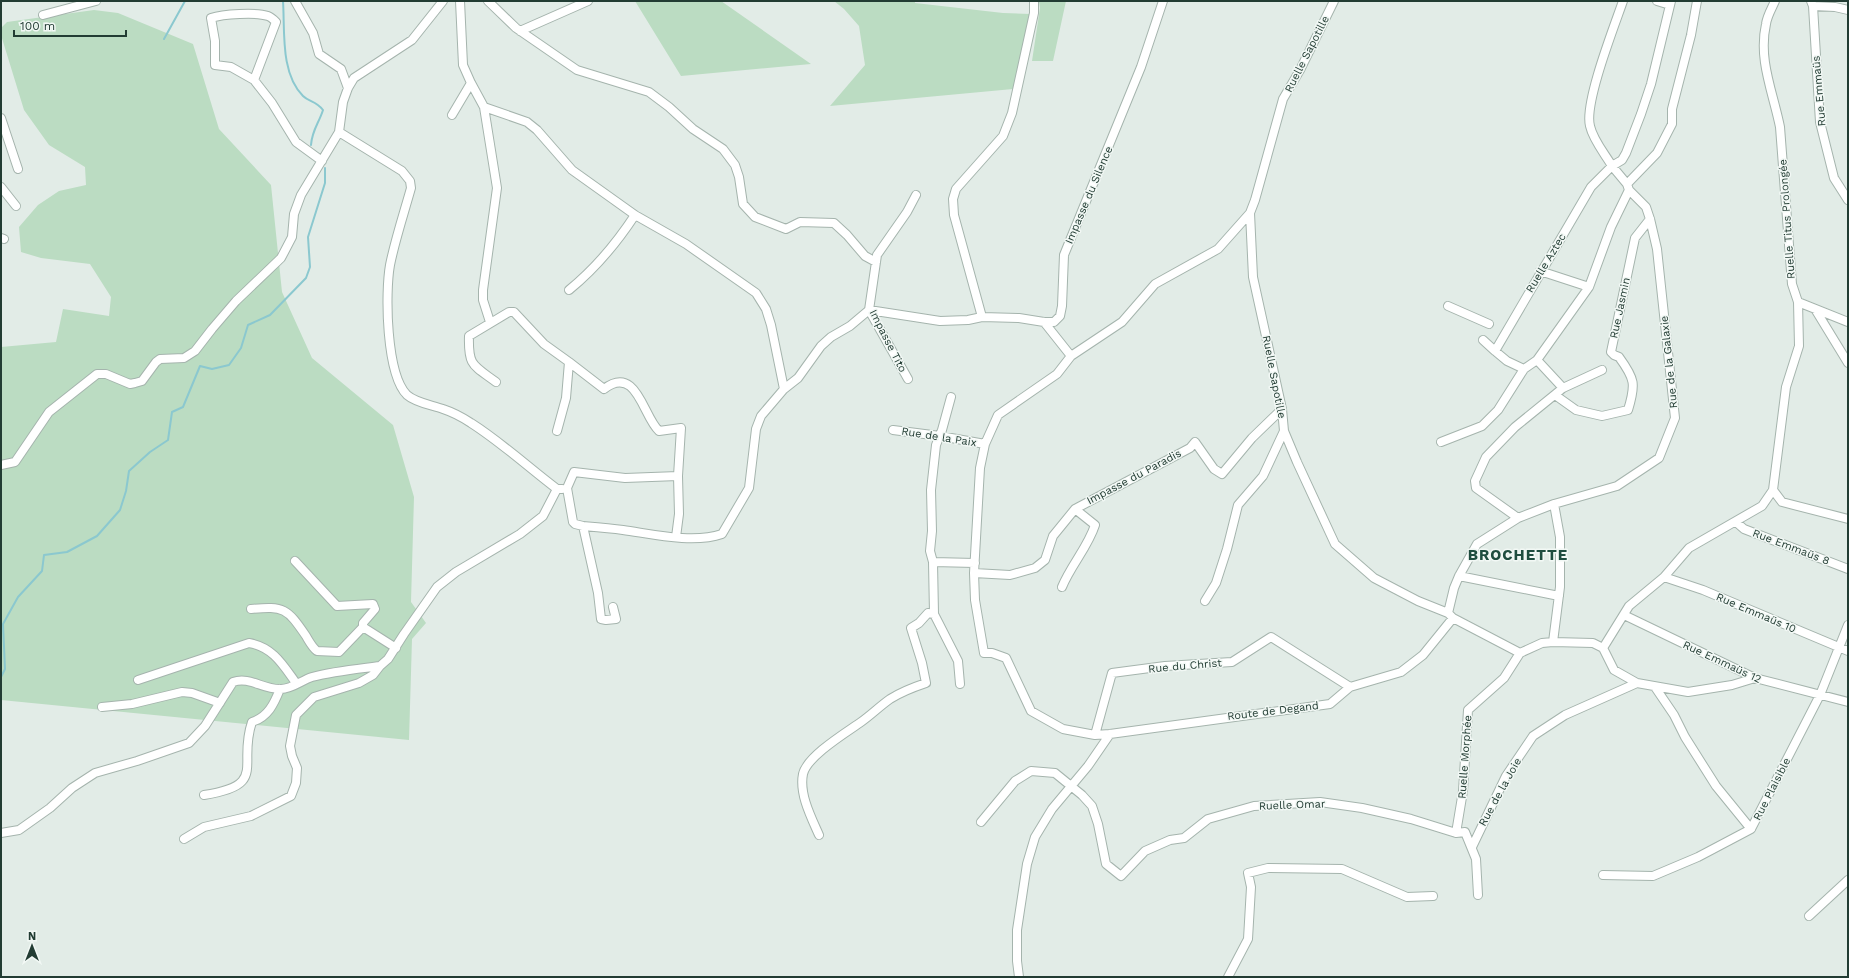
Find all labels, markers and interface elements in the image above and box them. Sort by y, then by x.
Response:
scale bar [14,12,126,38]
street label: Ruelle Sapotille [1282,13,1332,95]
text: 100 m [20,19,55,33]
street label: Rue Emmaüs [1809,55,1829,127]
street label: Impasse du Silence [1063,144,1115,246]
street label: Ruelle Titus Prolongée [1776,159,1798,279]
street label: Ruelle Aztec [1523,231,1569,295]
street label: Rue Jasmin [1607,276,1633,340]
street label: Impasse Tito [867,307,909,375]
street label: Rue de la Galaxie [1658,315,1680,409]
street label: Ruelle Sapotille [1260,334,1288,420]
street label: Rue de la Paix [901,425,978,449]
street label: Impasse du Paradis [1085,447,1184,507]
street label: Rue Emmaüs 8 [1751,526,1832,568]
district label: BROCHETTE [1468,546,1568,564]
street label: Rue Emmaüs 10 [1714,590,1798,636]
street label: Rue Emmaüs 12 [1681,638,1763,686]
street label: Rue du Christ [1148,656,1223,676]
street label: Route de Degand [1226,699,1320,723]
street label: Ruelle Morphée [1456,715,1474,799]
street label: Rue Plaisible [1751,755,1793,823]
street label: Rue de la Joie [1476,756,1524,828]
street label: Ruelle Omar [1259,797,1326,813]
north arrow [12,926,52,966]
text: N [28,930,36,943]

